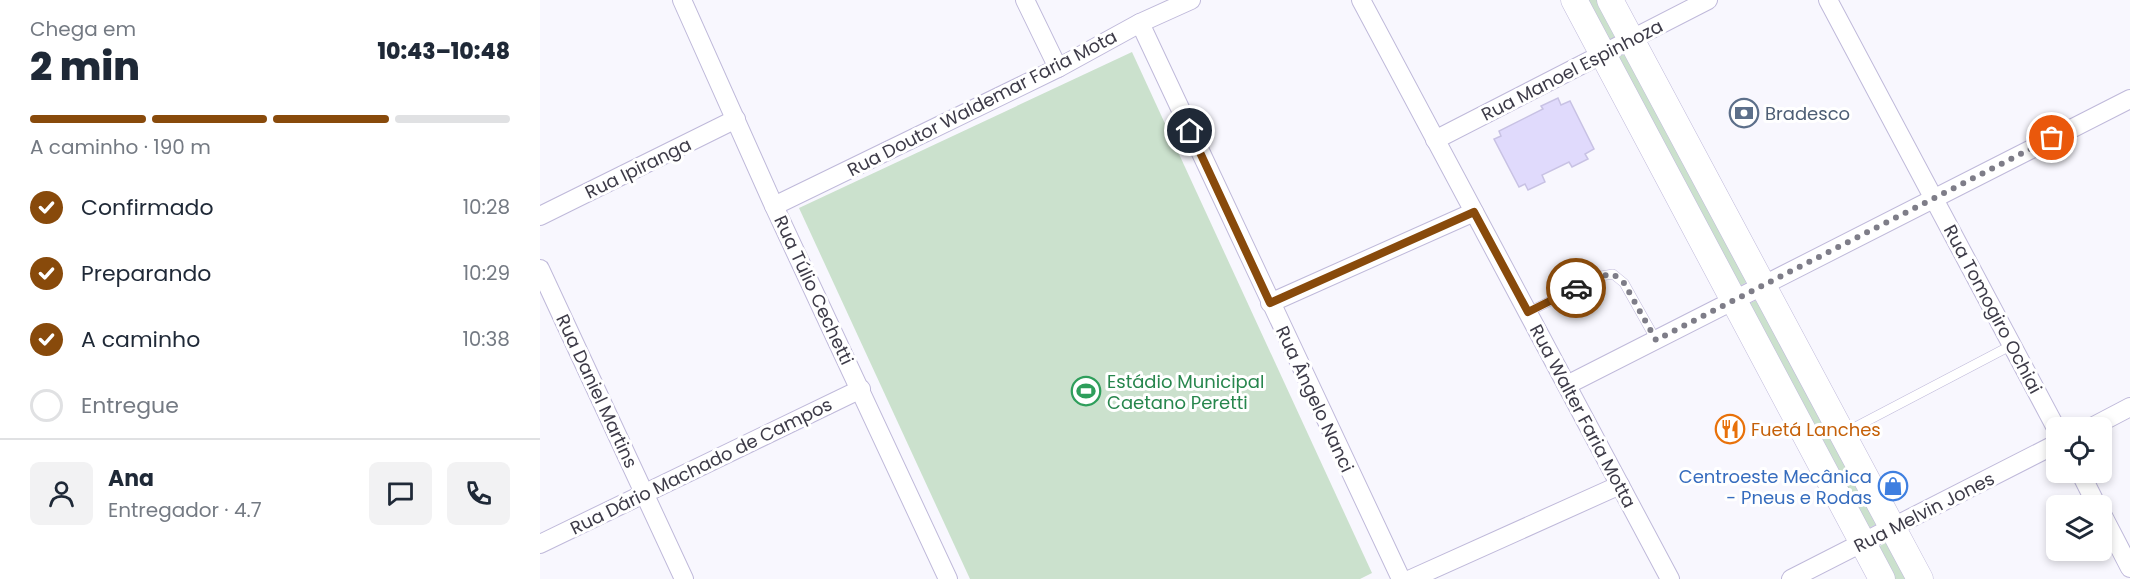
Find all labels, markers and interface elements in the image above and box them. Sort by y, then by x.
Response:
street label: Rua Manoel Espinhoza [1477,13,1667,127]
text: Chega em [30,15,136,43]
street label: Rua Doutor Waldemar Faria Mota [843,24,1121,182]
text: 10:43–10:48 [377,36,510,67]
text: 2 min [30,39,140,94]
bank icon: Bradesco [1728,97,1760,129]
place label: Bradesco [1765,101,1850,126]
pin [1164,105,1215,156]
pin [2026,112,2077,163]
icon: home [1173,114,1206,147]
icon: bag [2035,121,2068,154]
street label: Rua Ipiranga [581,132,695,204]
text: A caminho · 190 m [30,133,211,161]
icon: check [30,191,63,224]
text: Confirmado [81,192,214,223]
text: 10:28 [463,193,510,221]
street label: Rua Túlio Cechetti [768,211,860,369]
street label: Rua Tomogiro Ochiai [1938,220,2048,398]
icon: check [30,257,63,290]
text: Preparando [81,258,211,289]
courier [1546,258,1606,318]
text: 10:29 [463,259,510,287]
icon: car [1560,272,1593,305]
street label: Rua Daniel Martins [550,310,644,472]
street label: Rua Walter Faria Motta [1524,320,1642,512]
street label: Rua Ângelo Nanci [1270,322,1360,476]
icon: check [30,323,63,356]
text: A caminho [81,324,200,355]
text: 10:38 [462,325,510,353]
place label: Estádio Municipal Caetano Peretti [1107,369,1264,415]
sports icon: Estádio Municipal Caetano Peretti [1070,375,1102,407]
text: Entregue [81,390,179,421]
street label: Rua Dário Machado de Campos [566,392,836,540]
restaurant icon: Fuetá Lanches [1714,413,1746,445]
place label: Fuetá Lanches [1751,417,1881,442]
map controls [2046,417,2112,561]
button: locate [2046,417,2112,483]
button: person [30,462,93,525]
button: chat [369,462,432,525]
button: phone [447,462,510,525]
text: Ana [108,463,154,494]
place label: Centroeste Mecânica - Pneus e Rodas [1679,464,1872,510]
street label: Rua Melvin Jones [1849,466,1999,558]
shop icon: Centroeste Mecânica - Pneus e Rodas [1877,470,1909,502]
button: layers [2046,495,2112,561]
text: Entregador · 4.7 [108,496,262,524]

